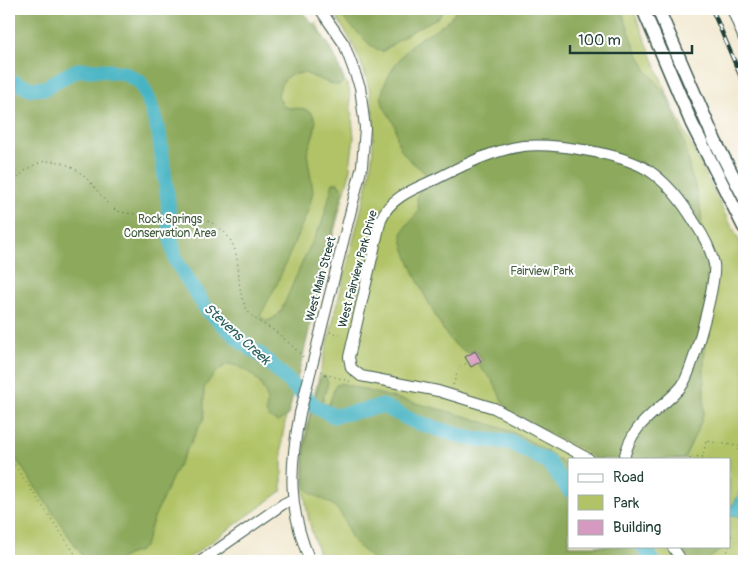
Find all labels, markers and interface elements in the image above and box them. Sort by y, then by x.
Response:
scale bar [570,22,693,54]
text: 100 m [578,31,621,50]
street label: West Fairview Park Drive [335,209,381,329]
park label: Rock Springs Conservation Area [124,212,217,241]
street label: West Main Street [302,235,340,323]
park label: Fairview Park [510,264,574,279]
water label: Stevens Creek [200,300,275,369]
legend [568,458,730,548]
text: Road [613,468,644,487]
text: Park [613,494,640,513]
text: Building [613,518,661,537]

